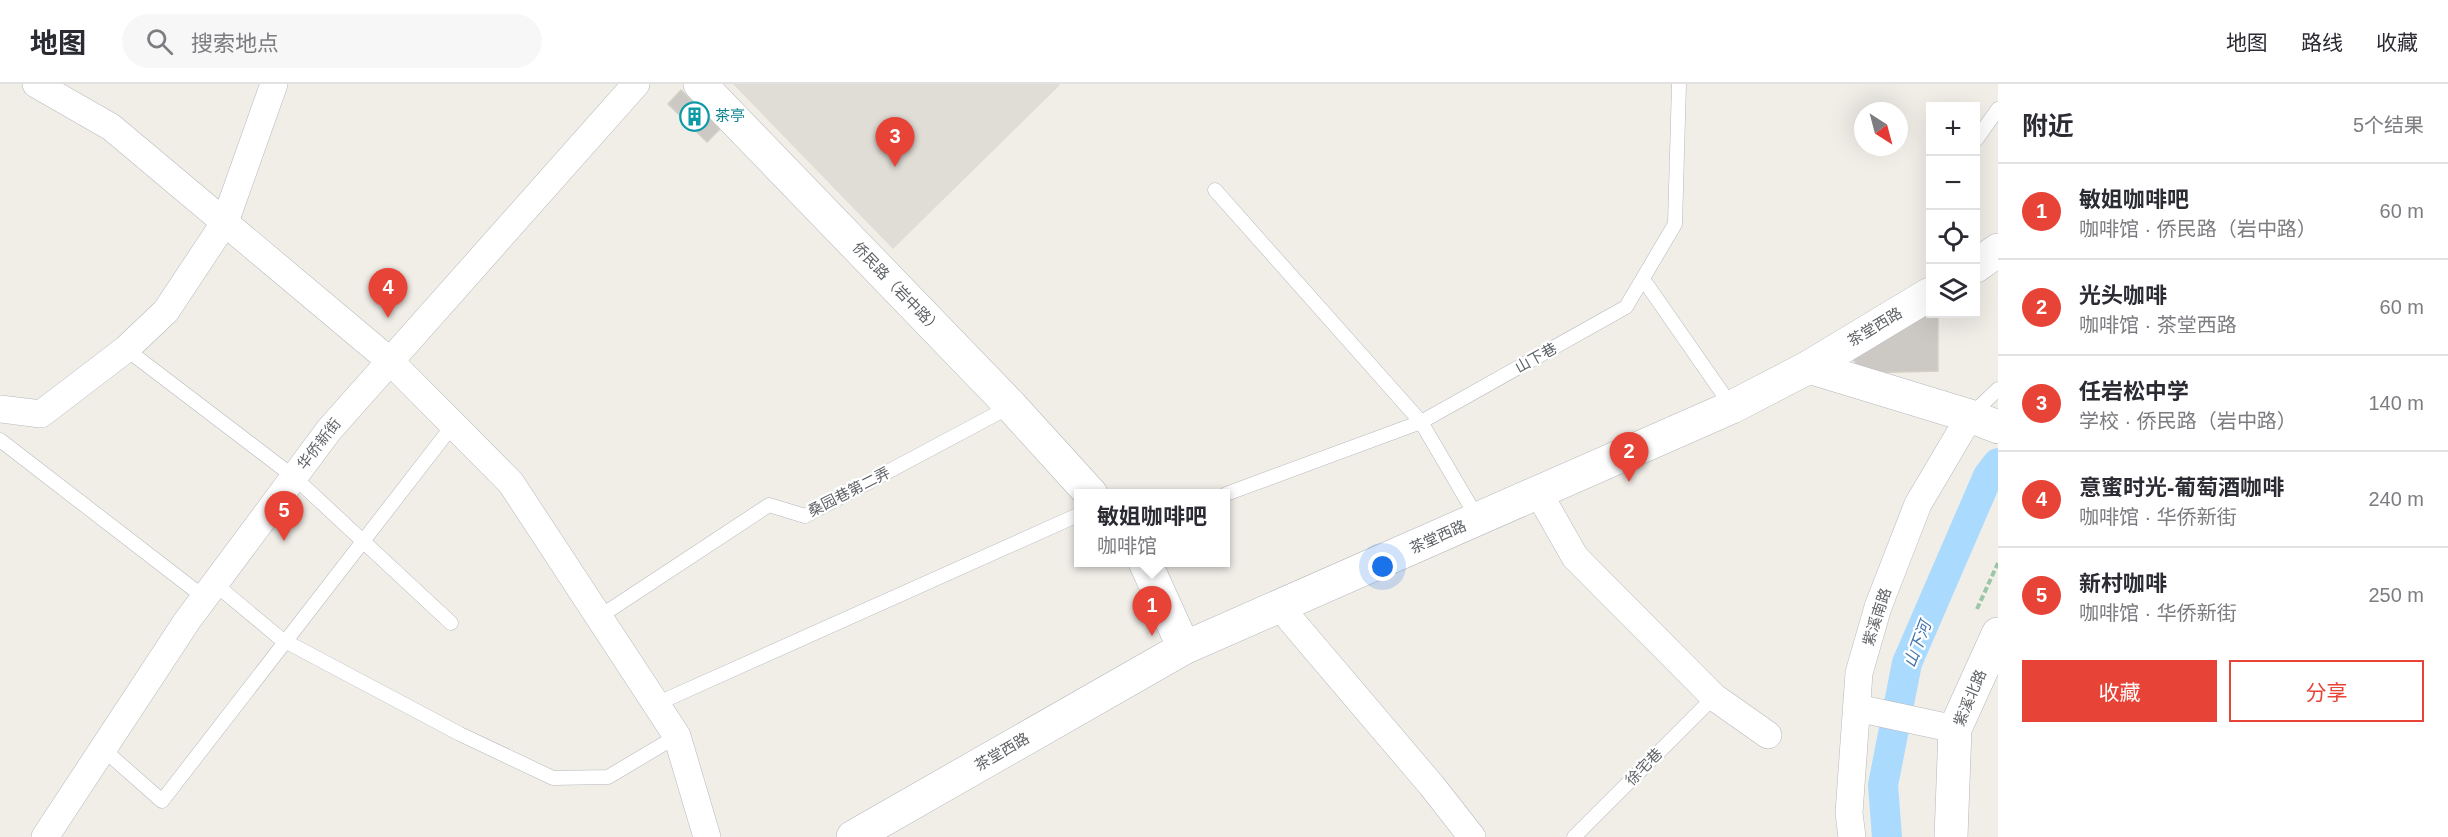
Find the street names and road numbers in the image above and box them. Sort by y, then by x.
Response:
street label: 侨民路（岩中路） [850,239,945,337]
street label: 茶堂西路 [1845,304,1905,349]
street label: 山下巷 [1512,339,1560,376]
street label: 华侨新街 [293,415,344,473]
street label: 桑园巷第二弄 [805,464,893,520]
street label: 茶堂西路 [1407,517,1469,557]
street label: 紫溪南路 [1859,586,1894,648]
street label: 紫溪北路 [1950,667,1989,729]
street label: 茶堂西路 [972,729,1032,774]
street label: 徐宅巷 [1622,745,1666,789]

